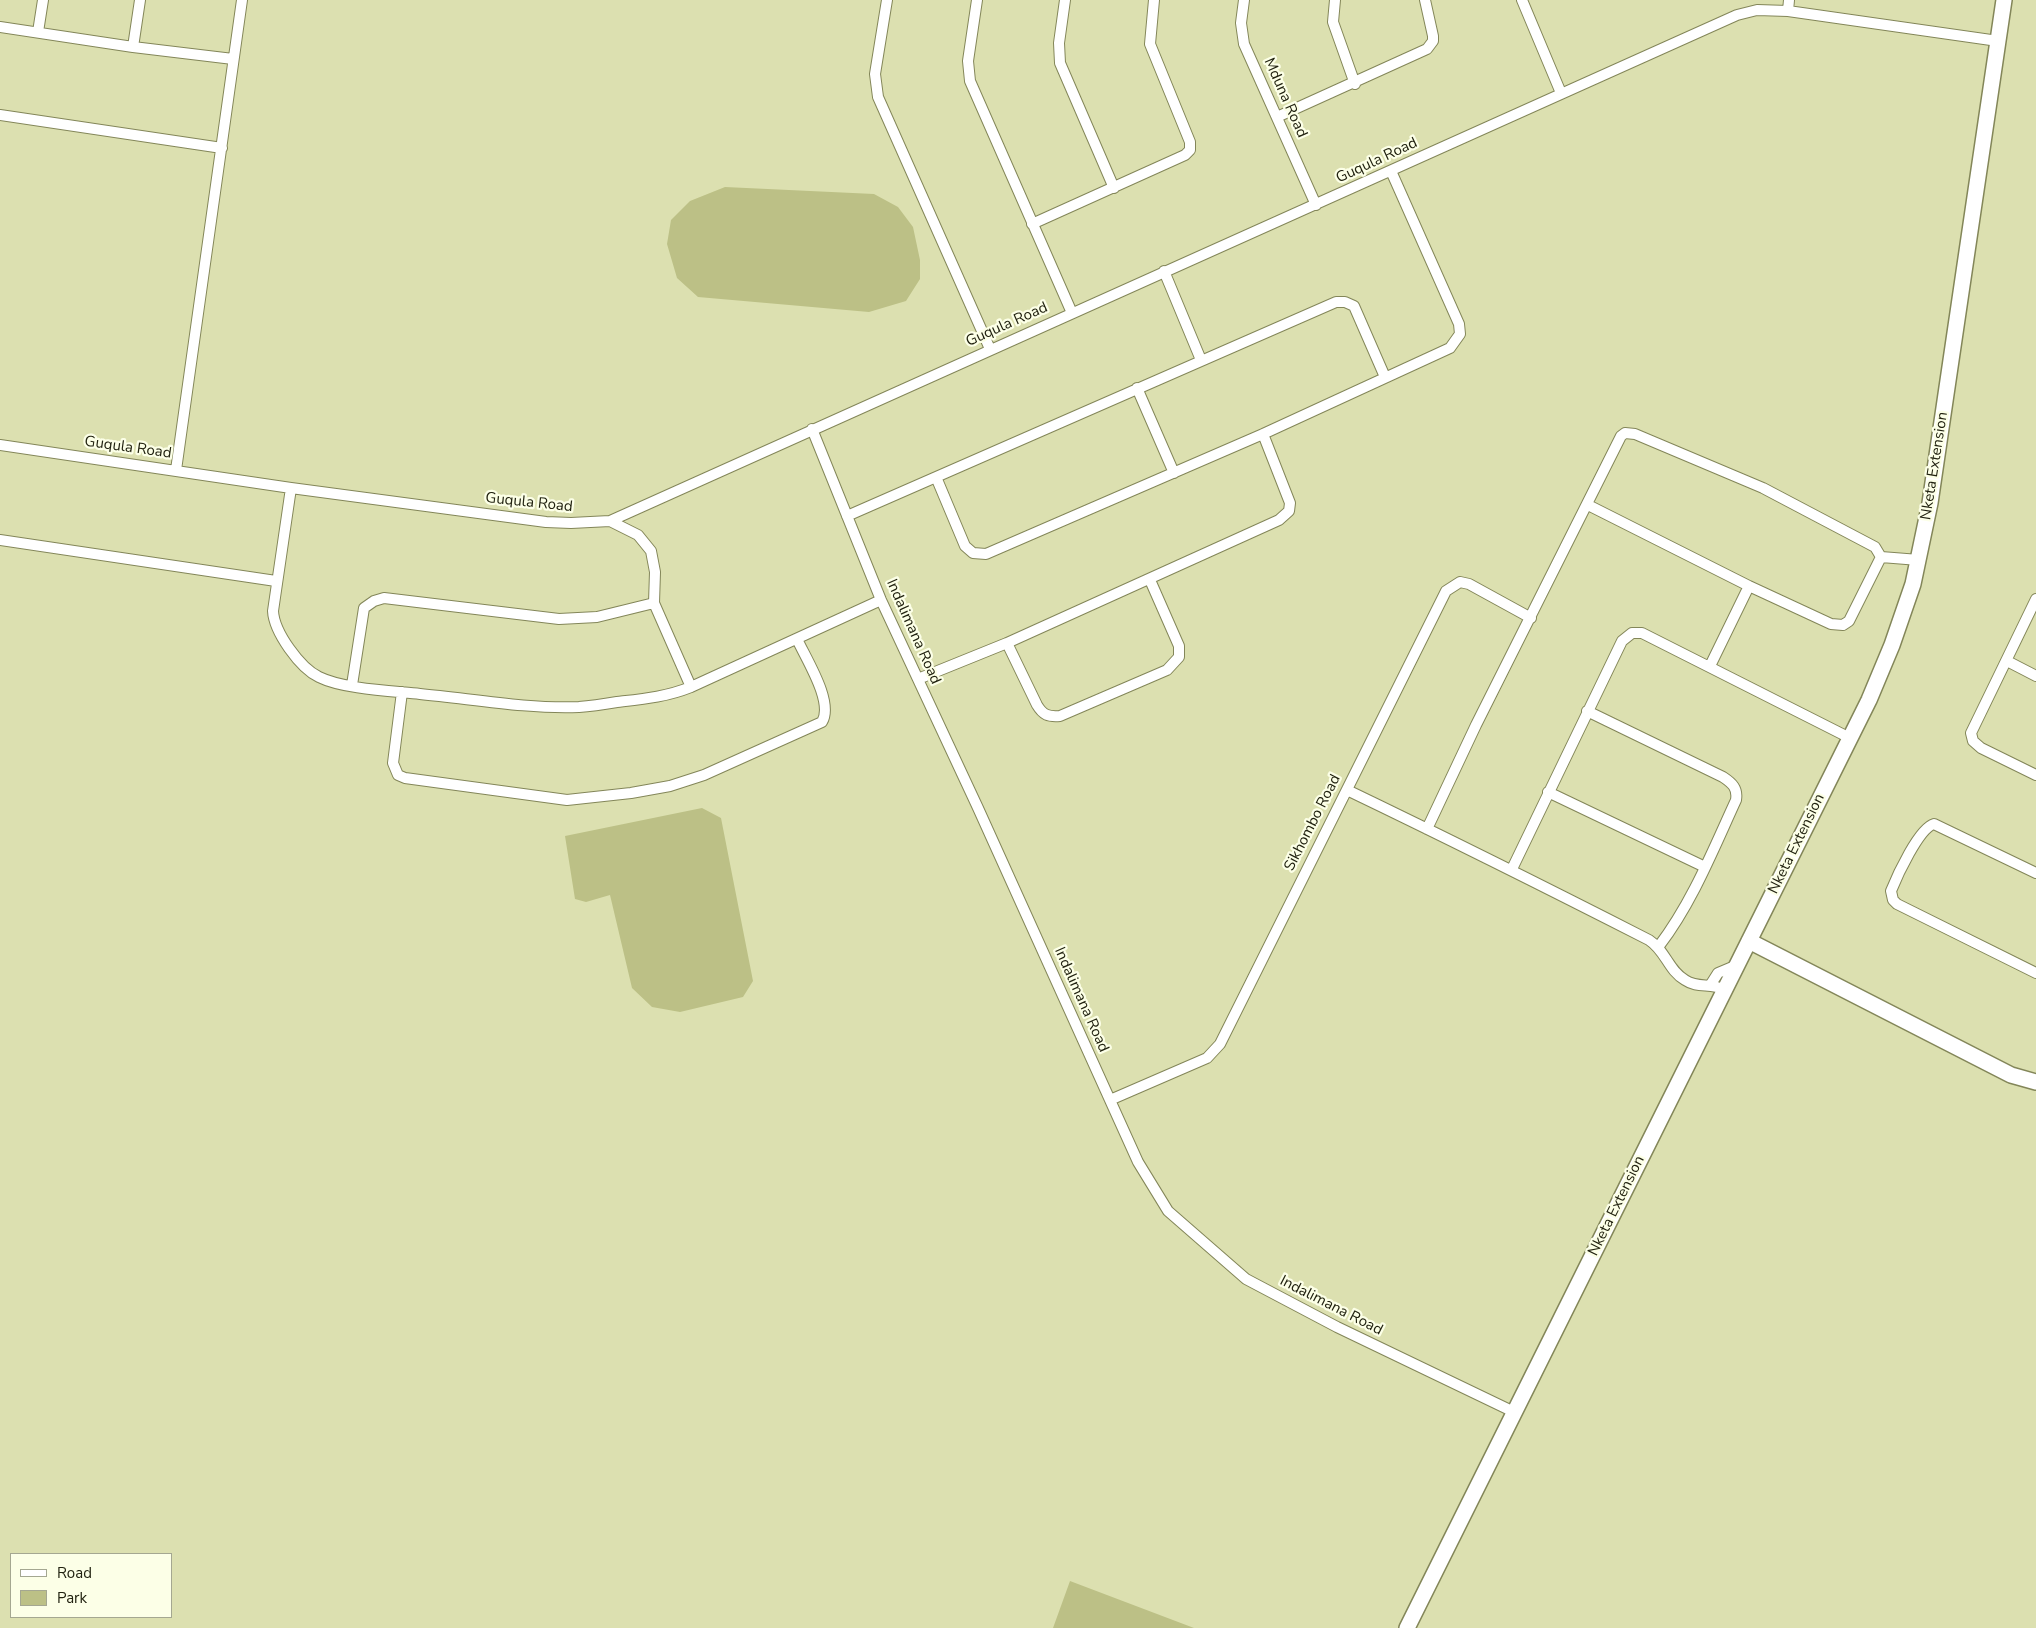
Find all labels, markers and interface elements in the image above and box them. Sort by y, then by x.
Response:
street label: Mduna Road [1259,55,1311,141]
street label: Guqula Road [1333,134,1421,188]
street label: Guqula Road [963,299,1051,351]
street label: Nketa Extension [1918,411,1952,521]
street label: Guqula Road [83,433,173,463]
street label: Guqula Road [484,489,574,517]
street label: Indalimana Road [882,577,944,687]
street label: Sikhombo Road [1281,772,1345,874]
street label: Nketa Extension [1765,791,1829,897]
street label: Indalimana Road [1050,945,1112,1055]
street label: Nketa Extension [1585,1153,1649,1259]
street label: Indalimana Road [1277,1272,1385,1340]
legend [10,1553,172,1618]
text: Road [57,1563,92,1583]
text: Park [57,1588,87,1608]

